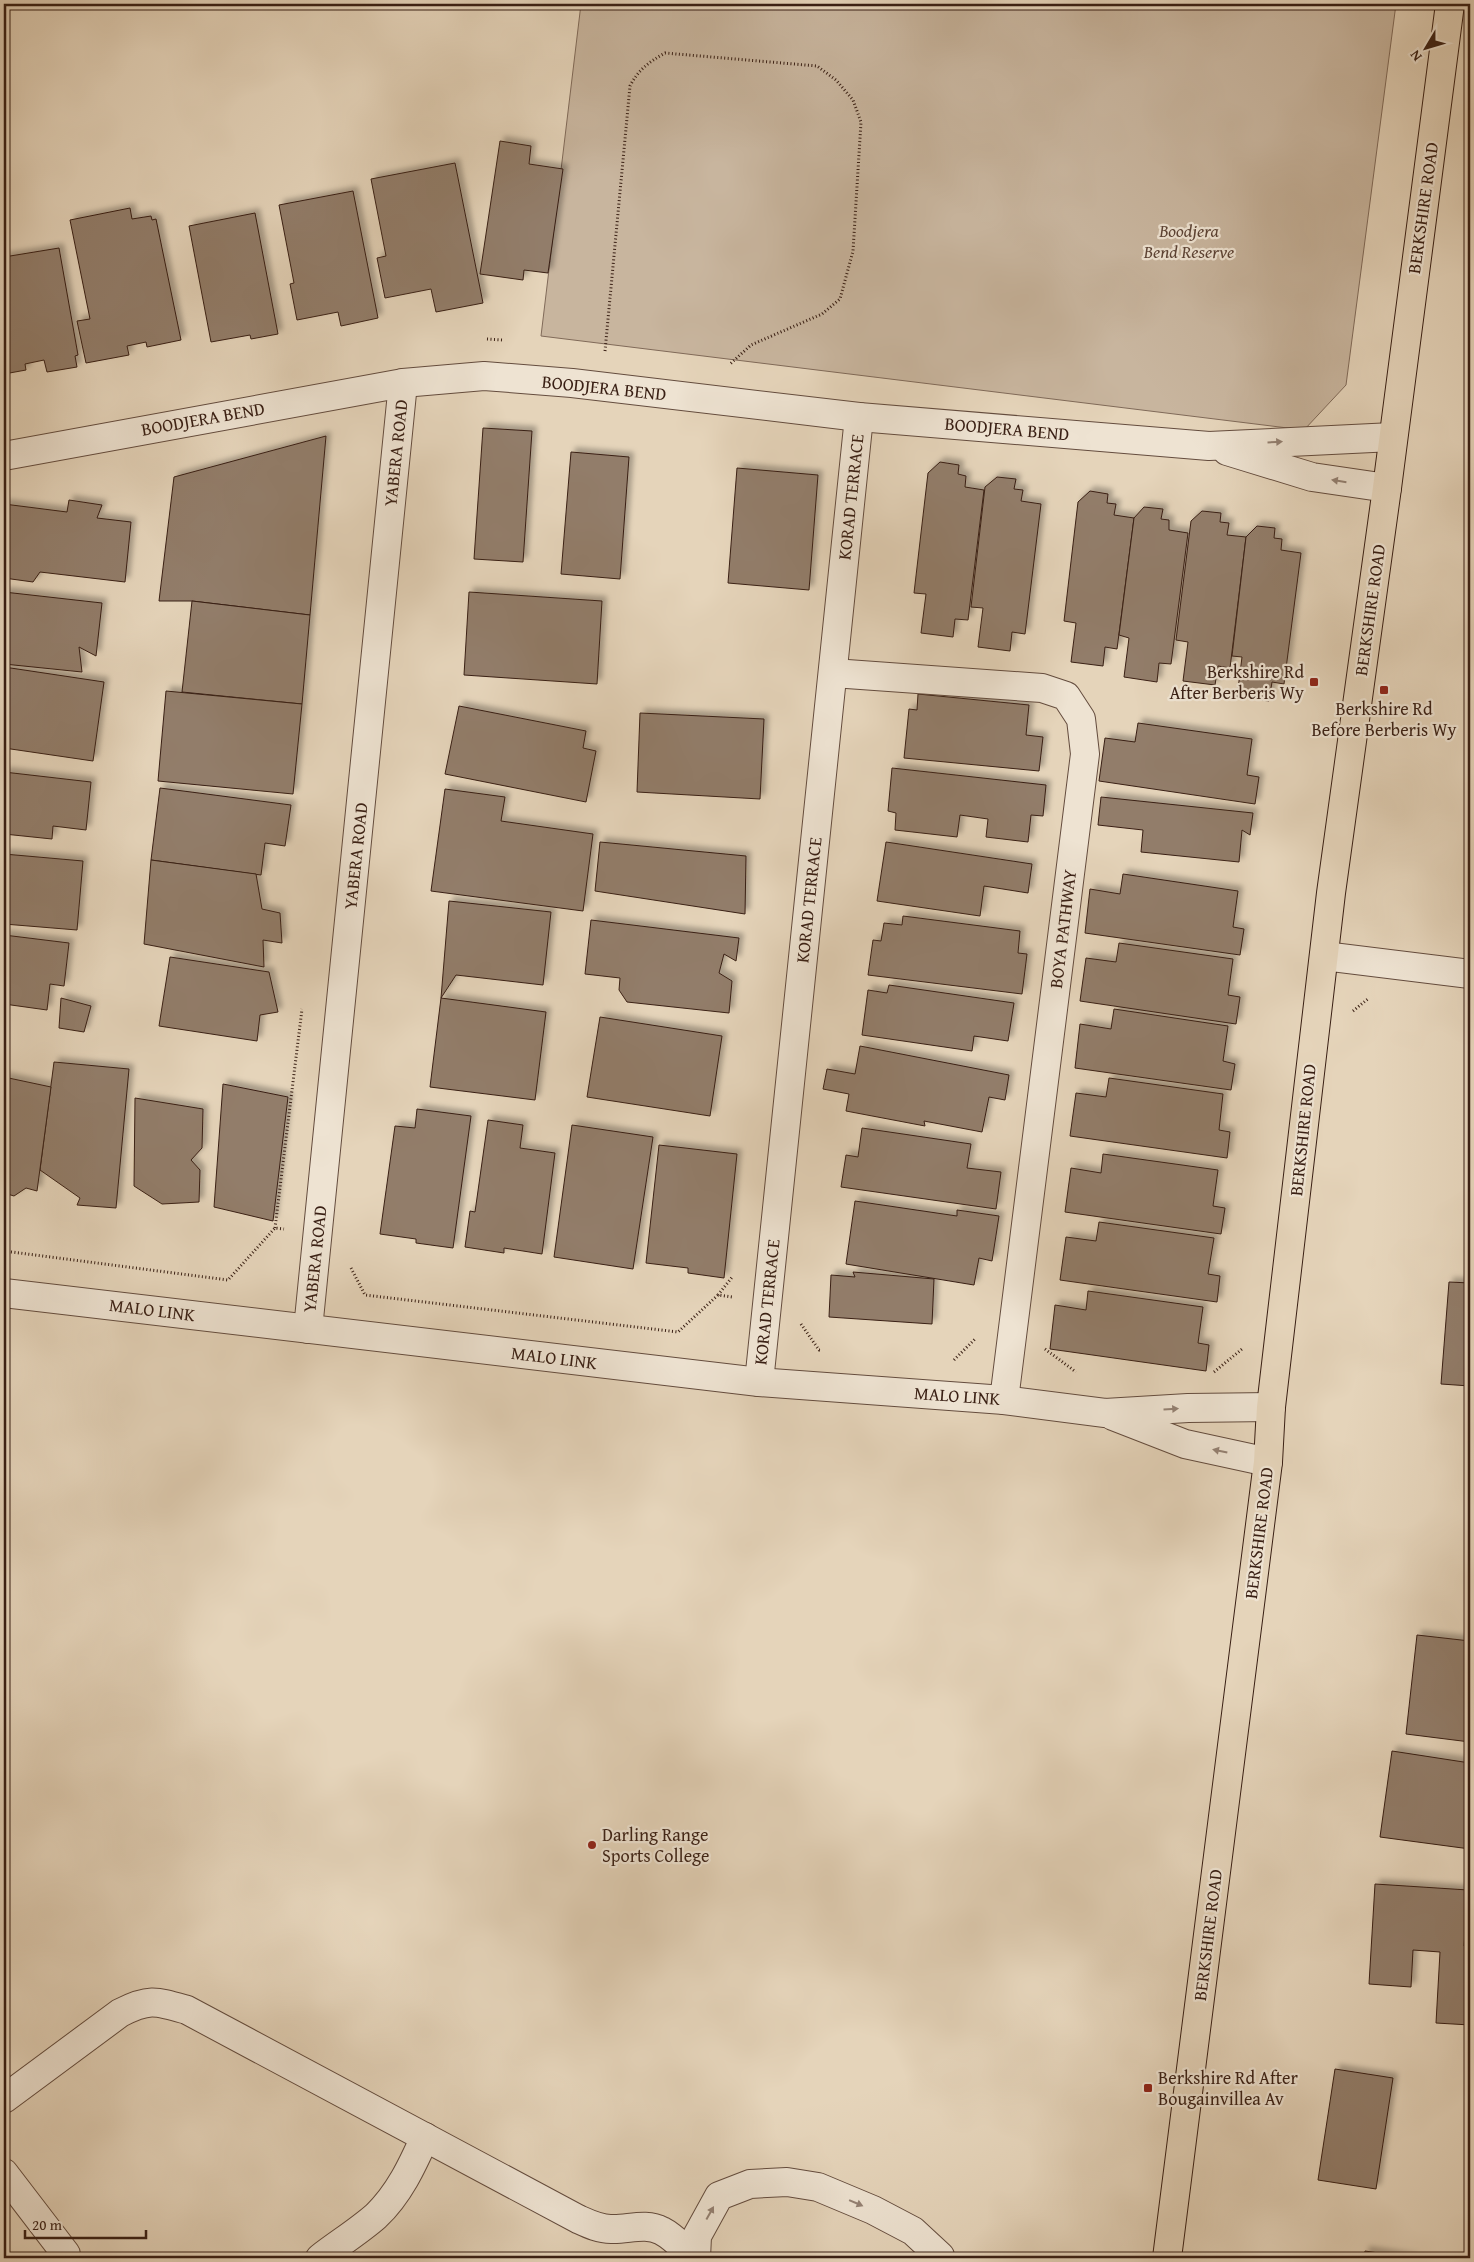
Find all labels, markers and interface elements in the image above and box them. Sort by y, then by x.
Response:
north arrow [1402,22,1452,72]
text: N [1405,46,1427,66]
street label: BERKSHIRE ROAD [1400,140,1445,275]
park label: Boodjera Bend Reserve [1143,217,1234,265]
street label: BOODJERA BEND [540,368,668,407]
street label: BOODJERA BEND [139,394,267,443]
street label: YABERA ROAD [376,398,415,508]
street label: BOODJERA BEND [944,410,1071,447]
street label: KORAD TERRACE [830,433,871,561]
one-way arrow [1267,437,1283,445]
one-way arrow [1331,477,1347,485]
street label: BERKSHIRE ROAD [1347,542,1392,677]
place label: Berkshire Rd After Berberis Wy [1169,658,1304,706]
marker: Berkshire Rd After Berberis Wy [1308,676,1320,688]
marker: Berkshire Rd Before Berberis Wy [1378,684,1390,696]
place label: Berkshire Rd Before Berberis Wy [1312,695,1456,743]
street label: YABERA ROAD [336,801,375,911]
street label: KORAD TERRACE [788,836,829,964]
street label: BOYA PATHWAY [1042,868,1083,990]
street label: BERKSHIRE ROAD [1282,1063,1323,1197]
street label: YABERA ROAD [295,1204,334,1314]
street label: KORAD TERRACE [746,1238,787,1366]
street label: MALO LINK [108,1291,197,1328]
street label: MALO LINK [510,1339,599,1376]
street label: MALO LINK [913,1379,1001,1412]
one-way arrow [1163,1404,1179,1412]
one-way arrow [1213,1447,1228,1455]
street label: BERKSHIRE ROAD [1237,1465,1280,1600]
place label: Darling Range Sports College [602,1821,710,1869]
marker: Darling Range Sports College [586,1839,598,1851]
street label: BERKSHIRE ROAD [1186,1867,1229,2002]
place label: Berkshire Rd After Bougainvillea Av [1158,2064,1298,2112]
marker: Berkshire Rd After Bougainvillea Av [1142,2082,1154,2094]
one-way arrow [849,2199,864,2207]
one-way arrow [706,2206,714,2220]
scale bar [25,2207,146,2239]
text: 20 m [32,2214,63,2235]

